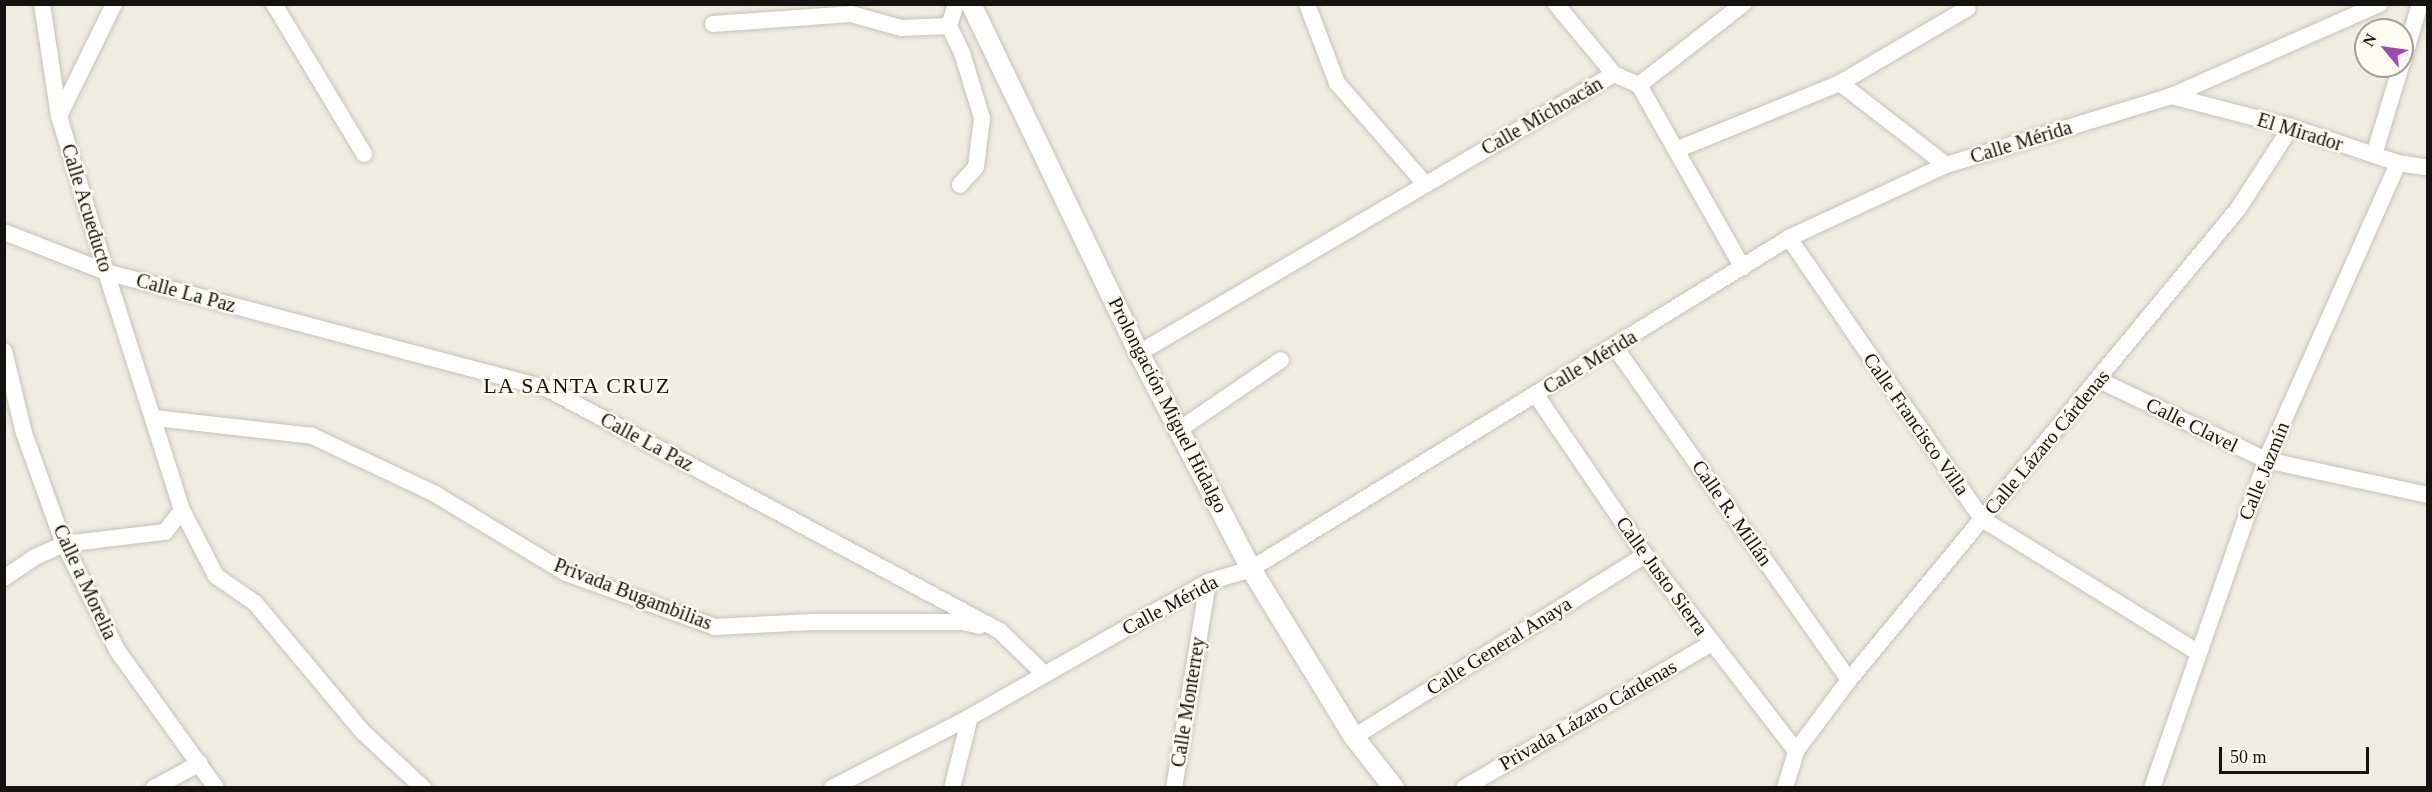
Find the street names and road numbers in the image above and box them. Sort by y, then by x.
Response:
street label: Calle Michoacán [1477,72,1607,160]
street label: El Mirador [2254,108,2346,156]
street label: Calle Mérida [1967,115,2075,169]
street label: Calle Acueducto [56,140,118,276]
street label: Calle La Paz [134,268,238,318]
street label: Prolongación Miguel Hidalgo [1103,293,1233,517]
street label: Calle Mérida [1539,325,1641,399]
street label: Calle Francisco Villa [1858,348,1974,500]
street label: Calle Lázaro Cárdenas [1979,365,2115,519]
street label: Calle Clavel [2142,392,2242,458]
street label: Calle La Paz [596,407,698,477]
street label: Calle Jazmín [2233,418,2295,524]
street label: Calle R. Millán [1687,455,1777,571]
street label: Calle Justo Sierra [1611,512,1713,640]
street label: Calle a Morelia [48,521,122,643]
street label: Privada Bugambilias [551,553,715,635]
street label: Calle Mérida [1118,570,1222,640]
street label: Calle General Anaya [1422,591,1576,701]
street label: Calle Monterrey [1166,635,1210,769]
street label: Privada Lázaro Cárdenas [1495,654,1681,776]

